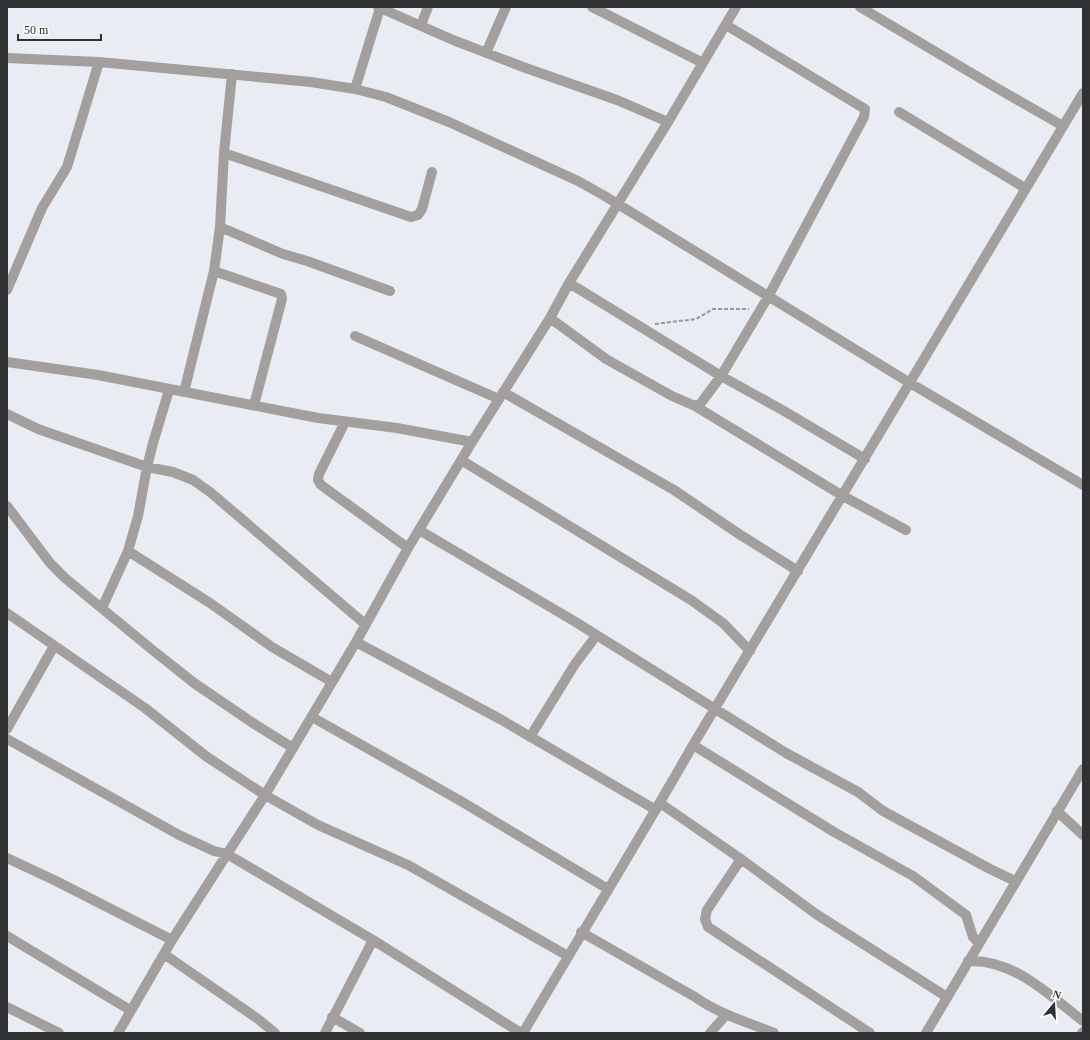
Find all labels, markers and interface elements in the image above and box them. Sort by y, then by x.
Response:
scale bar [18,16,101,42]
text: 50 m [24,23,49,37]
north arrow [1034,984,1074,1024]
text: N [1051,988,1063,1001]

